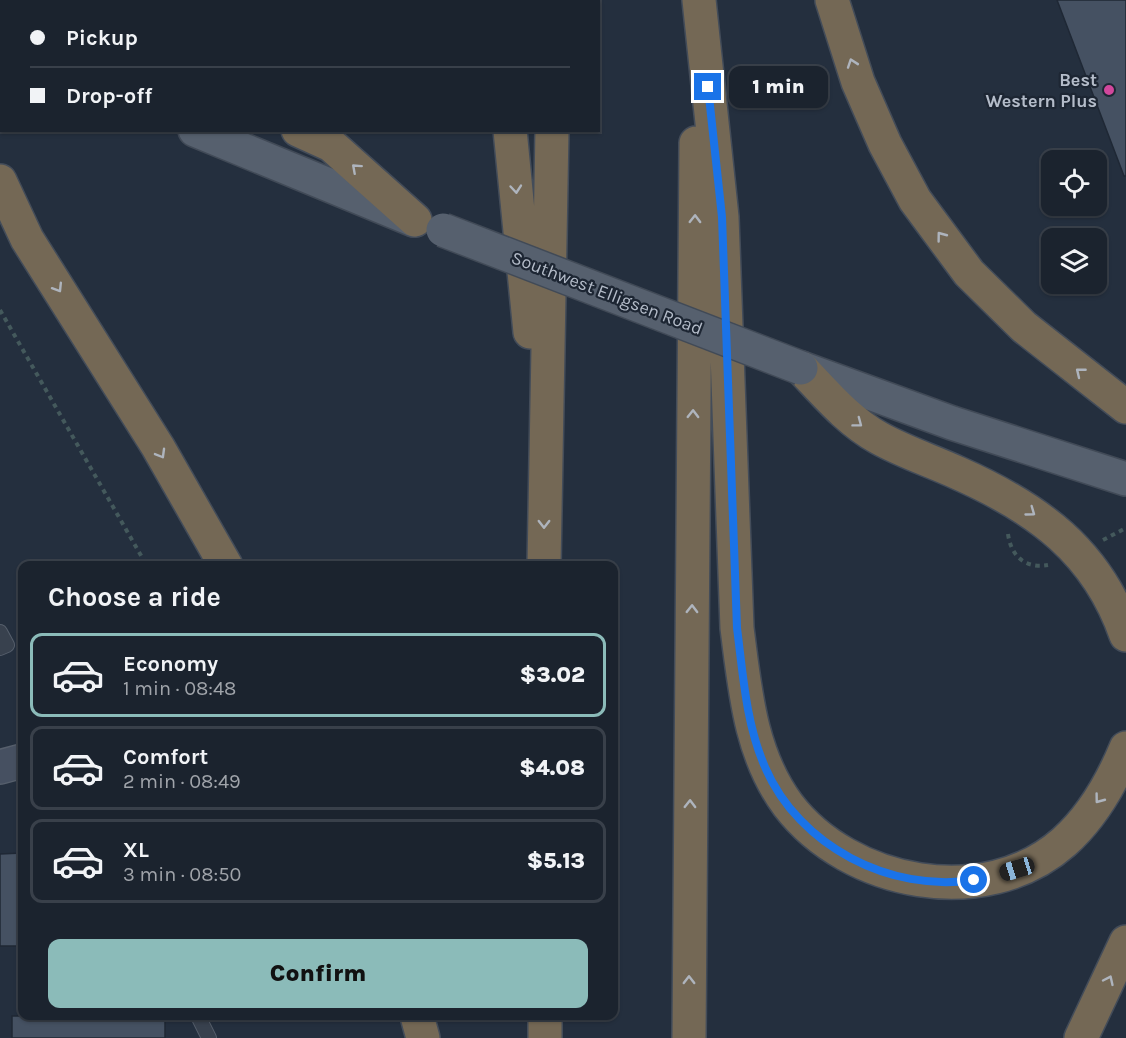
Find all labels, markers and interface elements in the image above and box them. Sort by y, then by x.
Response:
text: Pickup [66,25,138,51]
one-way arrow [846,58,859,69]
callout: 1 min [729,66,828,108]
place label: Best Western Plus [985,69,1097,112]
route end [694,73,721,100]
text: 1 min [752,75,805,98]
text: Drop-off [66,83,152,109]
marker: Best Western Plus [1102,83,1116,97]
map controls [1041,150,1107,294]
button: locate [1041,150,1107,216]
one-way arrow [352,164,363,175]
one-way arrow [509,184,522,193]
one-way arrow [689,214,702,223]
button: layers [1041,228,1107,294]
one-way arrow [938,231,949,242]
street label: Southwest Elligsen Road [508,246,706,340]
one-way arrow [51,282,62,293]
one-way arrow [1075,368,1086,379]
one-way arrow [687,409,700,418]
one-way arrow [851,416,862,427]
one-way arrow [154,448,166,458]
one-way arrow [1024,505,1035,516]
one-way arrow [538,519,550,528]
text: Choose a ride [48,581,221,613]
one-way arrow [685,604,698,613]
icon: car [51,648,105,702]
text: Economy [123,651,218,677]
text: $3.02 [520,662,585,688]
text: 1 min · 08:48 [123,677,236,700]
icon: car [51,741,105,795]
text: Comfort [123,744,208,770]
text: $4.08 [519,755,585,781]
text: 2 min · 08:49 [123,770,241,793]
one-way arrow [1095,792,1106,803]
one-way arrow [683,799,696,808]
icon: car [51,834,105,888]
text: XL [123,837,149,863]
text: $5.13 [527,848,585,874]
car [997,855,1037,883]
text: 3 min · 08:50 [123,863,241,886]
route start [960,866,987,893]
button: Confirm [48,939,588,1008]
one-way arrow [683,975,695,984]
one-way arrow [1101,976,1113,987]

